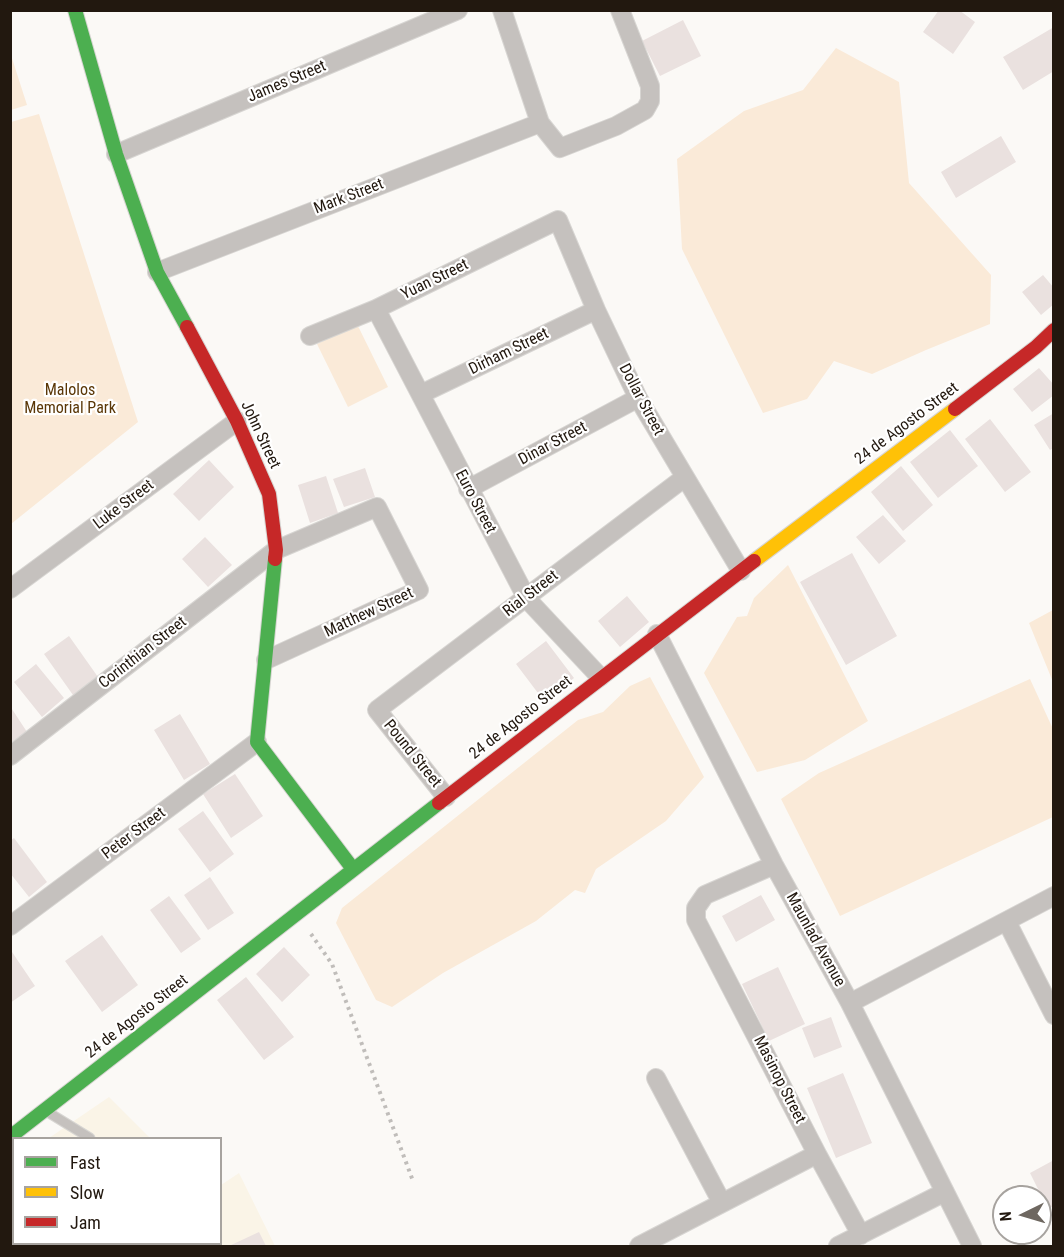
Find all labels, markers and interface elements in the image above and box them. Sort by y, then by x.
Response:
street label: James Street [245,57,329,107]
street label: Mark Street [311,175,387,219]
street label: Yuan Street [398,256,472,304]
street label: Dirham Street [466,324,552,380]
street label: Dollar Street [614,361,668,439]
street label: 24 de Agosto Street [851,379,963,469]
park label: Malolos Memorial Park [24,381,116,419]
street label: John Street [236,398,284,472]
street label: Dinar Street [516,418,590,470]
street label: Euro Street [450,467,500,537]
street label: Luke Street [90,476,158,534]
street label: Rial Street [500,567,562,621]
street label: Matthew Street [321,584,417,642]
street label: Corinthian Street [95,613,191,693]
street label: 24 de Agosto Street [466,672,576,764]
street label: Pound Street [379,716,445,792]
street label: Peter Street [98,804,170,864]
street label: Maunlad Avenue [781,890,849,990]
street label: 24 de Agosto Street [82,971,192,1063]
street label: Masinop Street [749,1033,809,1127]
legend [12,1137,222,1245]
text: Fast [70,1152,101,1173]
text: Slow [70,1182,104,1203]
north arrow [992,1185,1052,1245]
text: N [996,1211,1015,1222]
text: Jam [70,1212,101,1233]

